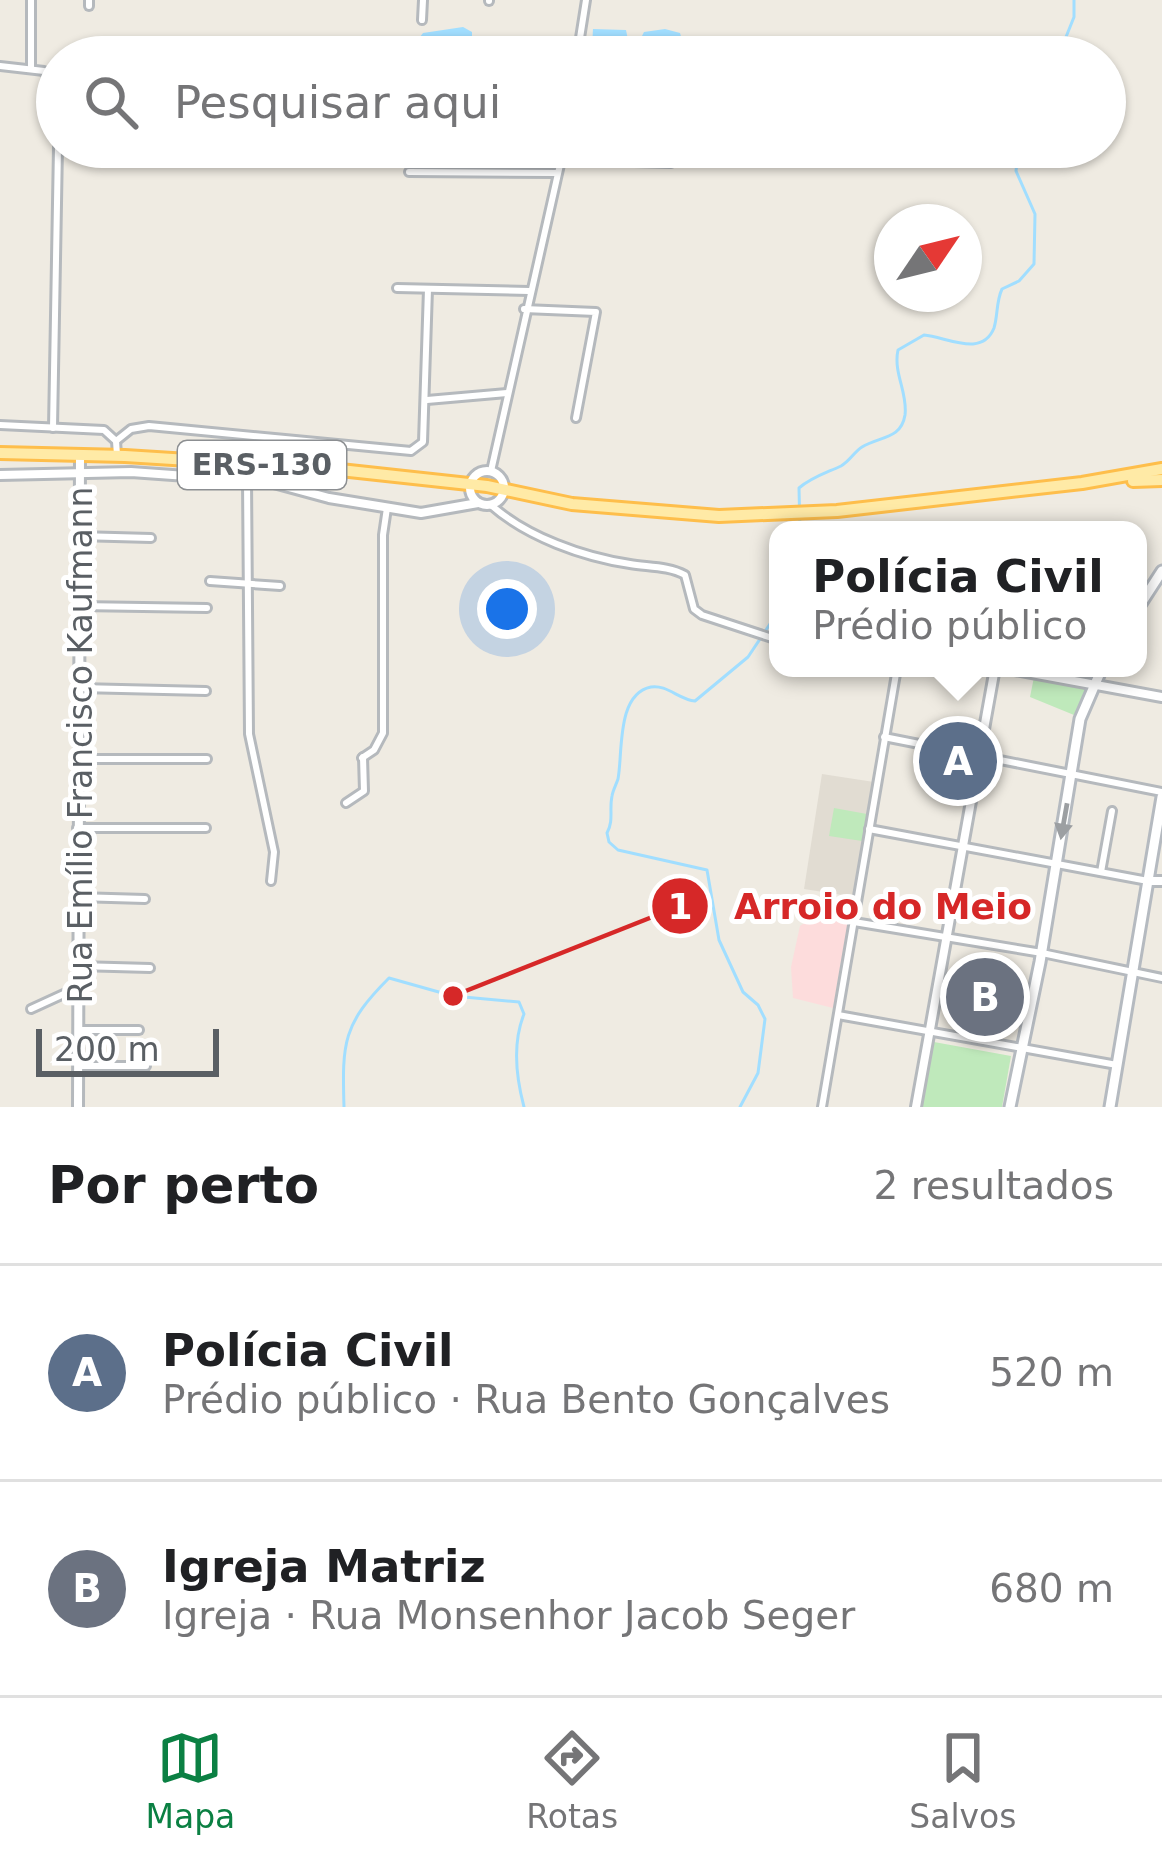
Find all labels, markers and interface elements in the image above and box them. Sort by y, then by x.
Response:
search box [36,36,1126,168]
icon: search [78,69,144,135]
text: Pesquisar aqui [174,76,501,129]
north arrow [874,204,982,312]
road number: ERS-130 [178,441,346,489]
street label: Rua Emílio Francisco Kaufmann [61,487,100,1003]
popup [769,521,1147,677]
text: Polícia Civil [812,550,1104,603]
your location [477,579,537,639]
text: Prédio público [812,603,1087,648]
pin: A [919,716,997,806]
one-way arrow [1055,803,1074,840]
callout: Arroio do Meio [650,870,1056,942]
text: 1 [667,886,693,927]
text: Arroio do Meio [734,886,1032,927]
pin: B [946,952,1024,1042]
scale bar [36,1023,219,1076]
text: 200 m [54,1030,160,1069]
text: Por perto [48,1156,319,1215]
text: 2 resultados [874,1163,1114,1208]
text: Polícia Civil [162,1324,454,1377]
text: A [72,1350,102,1395]
text: 520 m [989,1350,1114,1395]
text: Prédio público · Rua Bento Gonçalves [162,1377,890,1422]
text: Igreja Matriz [162,1540,486,1593]
text: B [72,1566,102,1611]
text: 680 m [989,1566,1114,1611]
text: Igreja · Rua Monsenhor Jacob Seger [162,1593,855,1638]
tab: Mapa [145,1725,235,1836]
tab: Rotas [526,1725,618,1836]
tab: Salvos [909,1725,1017,1836]

